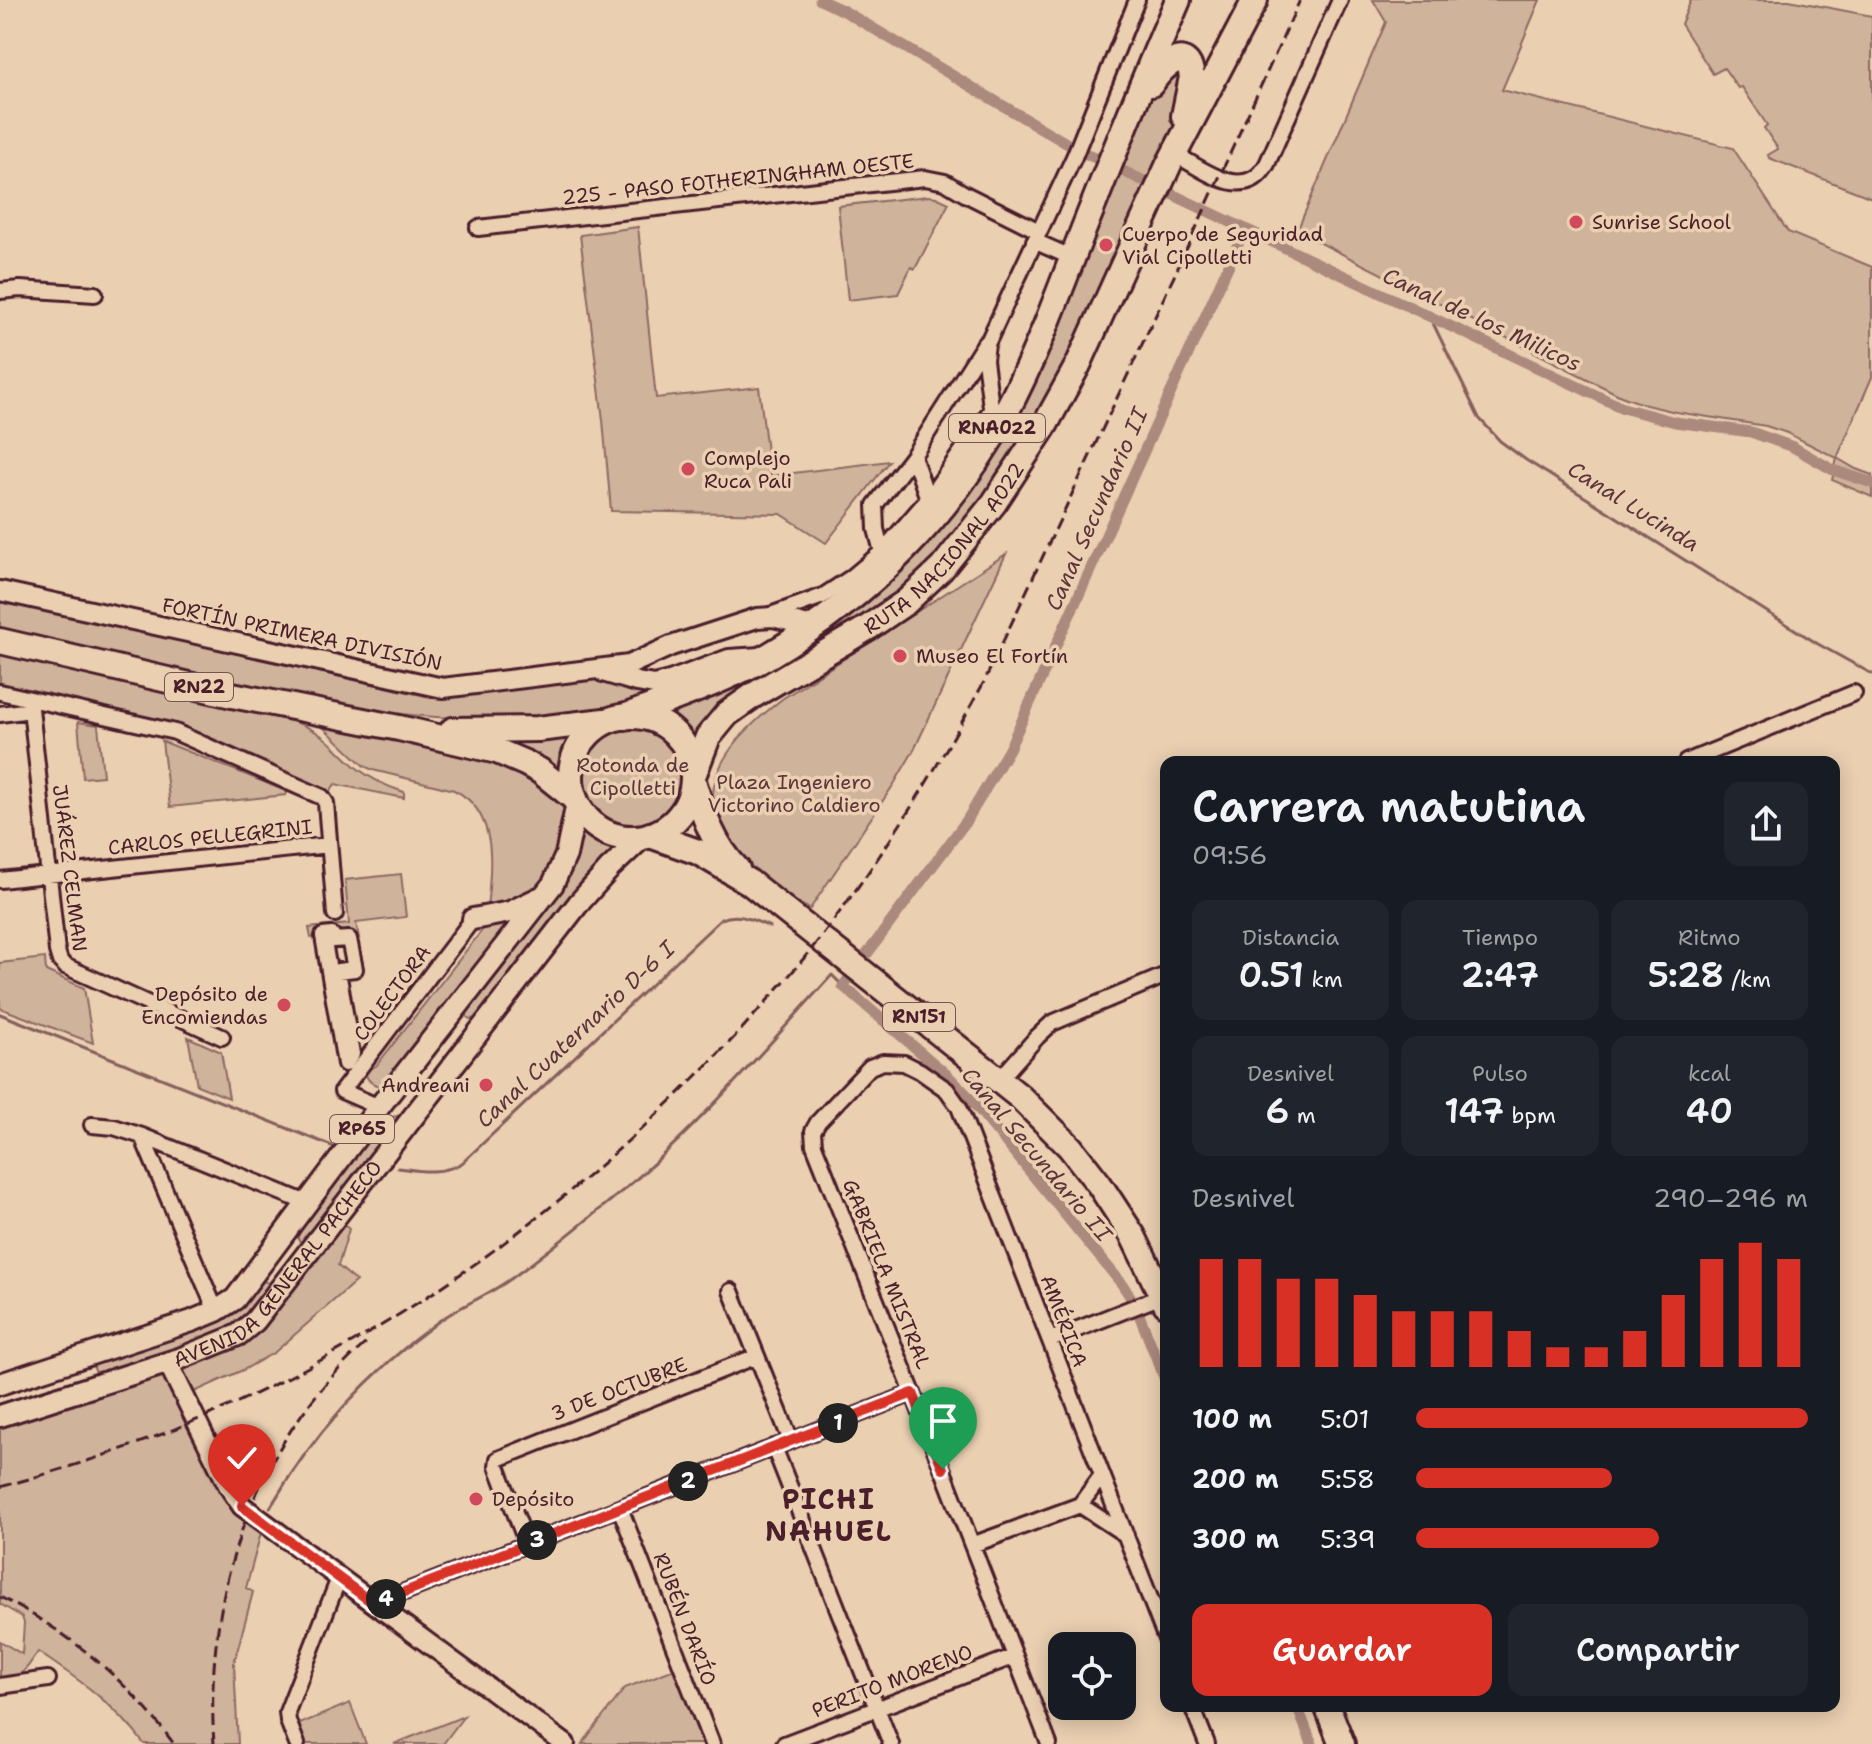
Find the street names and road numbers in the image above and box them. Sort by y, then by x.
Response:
street label: 225 - PASO FOTHERINGHAM OESTE [561,148,915,210]
road number: RNA022 [949,414,1045,442]
street label: RUTA NACIONAL A022 [859,457,1030,640]
street label: FORTÍN PRIMERA DIVISIÓN [160,592,444,676]
road number: RN22 [165,673,233,701]
street label: JUÁREZ CELMAN [47,783,93,953]
street label: CARLOS PELLEGRINI [107,813,313,861]
street label: COLECTORA [348,940,436,1046]
road number: RN151 [883,1003,955,1031]
road number: RP65 [330,1115,394,1143]
street label: AVENIDA GENERAL PACHECO [169,1155,388,1373]
street label: GABRIELA MISTRAL [837,1175,937,1373]
street label: AMÉRICA [1035,1271,1093,1371]
street label: 3 DE OCTUBRE [547,1351,691,1427]
street label: RUBÉN DARÍO [648,1549,722,1689]
street label: PERITO MORENO [808,1638,976,1724]

